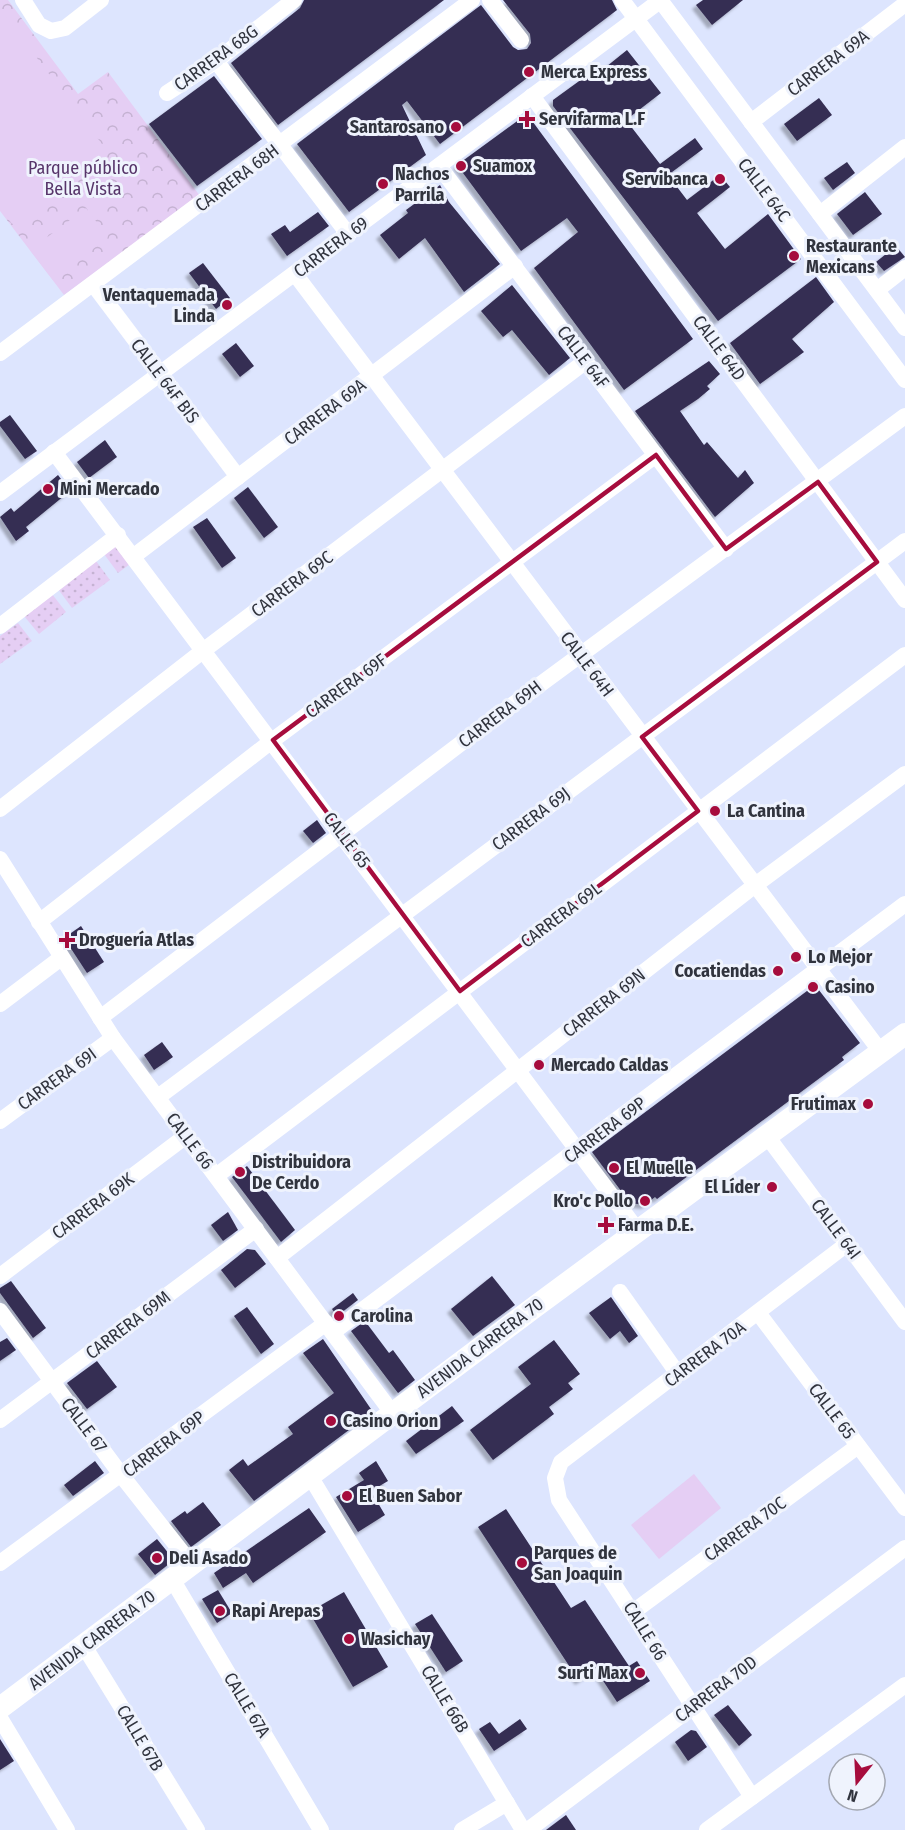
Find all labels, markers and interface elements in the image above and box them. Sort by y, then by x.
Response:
street label: CARRERA 68G [170,20,262,96]
street label: CARRERA 69A [783,25,874,101]
place label: Merca Express [541,61,647,83]
marker: Merca Express [522,65,536,79]
place label: Servifarma L.F [539,108,645,130]
marker: Servifarma L.F [520,112,534,126]
place label: Santarosano [350,116,444,138]
marker: Santarosano [449,120,463,134]
street label: CARRERA 68H [191,139,283,217]
street label: CALLE 64C [733,154,795,226]
place label: Suamox [473,155,533,177]
park label: Parque público Bella Vista [28,157,138,200]
marker: Suamox [454,159,468,173]
place label: Nachos Parrila [395,163,450,206]
place label: Servibanca [625,168,708,190]
marker: Servibanca [713,172,727,186]
marker: Nachos Parrila [376,177,390,191]
street label: CARRERA 69 [289,212,373,282]
place label: Restaurante Mexicans [806,235,897,278]
marker: Restaurante Mexicans [787,249,801,263]
place label: Ventaquemada Linda [102,284,215,327]
marker: Ventaquemada Linda [220,298,234,312]
street label: CALLE 64D [688,311,750,385]
street label: CALLE 64F [552,321,614,393]
street label: CALLE 64F BIS [126,334,204,428]
street label: CARRERA 69A [280,374,371,450]
place label: Mini Mercado [60,478,160,500]
marker: Mini Mercado [41,482,55,496]
street label: CARRERA 69C [247,546,337,622]
street label: CALLE 64H [555,627,619,701]
street label: CARRERA 69F [301,649,391,723]
street label: CARRERA 69H [454,676,546,752]
street label: CARRERA 69J [487,782,575,856]
place label: La Cantina [727,800,805,822]
marker: La Cantina [708,804,722,818]
street label: CALLE 65 [319,808,375,872]
street label: CARRERA 69L [516,877,606,953]
place label: Droguería Atlas [79,929,194,951]
marker: Droguería Atlas [60,933,74,947]
place label: Lo Mejor [808,946,873,968]
marker: Lo Mejor [789,950,803,964]
place label: Cocatiendas [675,960,766,982]
street label: CARRERA 69N [558,964,650,1042]
marker: Cocatiendas [771,964,785,978]
place label: Casino [825,976,875,998]
marker: Casino [806,980,820,994]
street label: CARRERA 69I [13,1043,101,1115]
place label: Mercado Caldas [551,1054,668,1076]
marker: Mercado Caldas [532,1058,546,1072]
street label: CARRERA 69P [560,1092,650,1168]
place label: Frutimax [791,1093,857,1115]
marker: Frutimax [861,1097,875,1111]
street label: CALLE 66 [162,1108,218,1174]
place label: Distribuidora De Cerdo [252,1151,351,1194]
place label: El Muelle [626,1157,693,1179]
marker: El Muelle [607,1161,621,1175]
marker: Distribuidora De Cerdo [233,1165,247,1179]
street label: CARRERA 69K [48,1168,139,1244]
place label: El Líder [705,1176,760,1198]
marker: El Líder [765,1180,779,1194]
place label: Kro'c Pollo [553,1190,633,1212]
marker: Kro'c Pollo [638,1194,652,1208]
street label: CALLE 64I [806,1195,866,1263]
place label: Farma D.E. [618,1214,694,1236]
marker: Farma D.E. [599,1218,613,1232]
street label: CARRERA 69M [81,1286,175,1364]
street label: AVENIDA CARRERA 70 [412,1293,548,1403]
place label: Carolina [351,1305,413,1327]
marker: Carolina [332,1309,346,1323]
street label: CARRERA 70A [660,1316,750,1392]
street label: CALLE 65 [804,1379,860,1443]
street label: CALLE 67 [56,1393,112,1457]
street label: CARRERA 69P [119,1406,209,1482]
place label: Casino Orion [343,1410,438,1432]
marker: Casino Orion [324,1414,338,1428]
place label: El Buen Sabor [359,1485,462,1507]
marker: El Buen Sabor [340,1489,354,1503]
street label: CARRERA 70C [700,1492,790,1566]
place label: Parques de San Joaquin [534,1542,622,1585]
place label: Deli Asado [169,1547,248,1569]
marker: Deli Asado [150,1551,164,1565]
marker: Parques de San Joaquin [515,1556,529,1570]
street label: AVENIDA CARRERA 70 [24,1585,160,1695]
street label: CALLE 66 [618,1598,672,1664]
place label: Rapi Arepas [232,1600,321,1622]
marker: Rapi Arepas [213,1604,227,1618]
place label: Wasichay [361,1628,431,1650]
marker: Wasichay [342,1632,356,1646]
street label: CARRERA 70D [671,1651,761,1727]
street label: CALLE 66B [416,1661,474,1737]
place label: Surti Max [558,1662,629,1684]
marker: Surti Max [633,1666,647,1680]
street label: CALLE 67A [219,1668,275,1742]
street label: CALLE 67B [112,1701,168,1775]
north arrow [827,1752,887,1812]
text: N [845,1785,860,1806]

